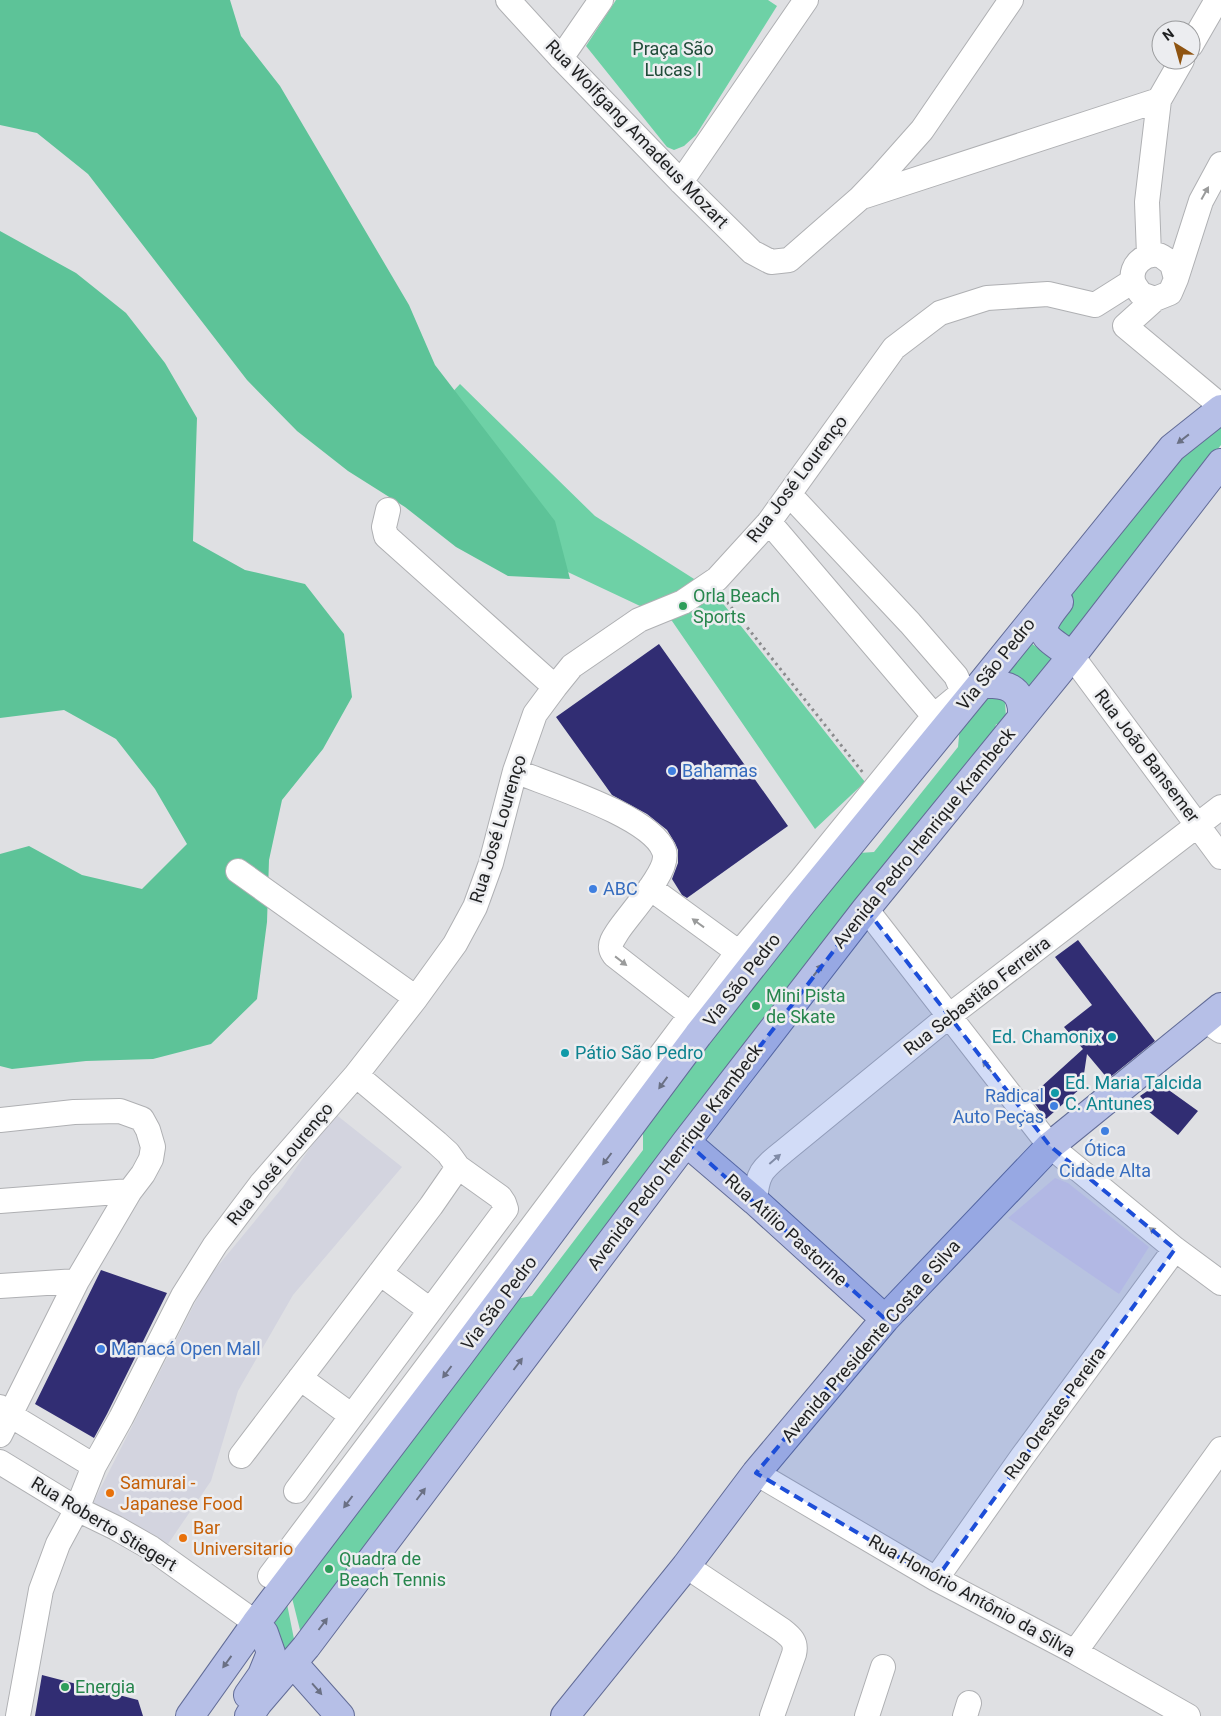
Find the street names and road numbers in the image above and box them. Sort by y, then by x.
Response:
street label: Rua Wolfgang Amadeus Mozart [542,35,733,232]
street label: Rua José Lourenço [742,411,851,546]
street label: Via São Pedro [952,613,1039,714]
street label: Rua João Bansemer [1091,685,1204,826]
street label: Avenida Pedro Henrique Krambeck [828,723,1020,952]
street label: Rua José Lourenço [465,752,530,905]
street label: Via São Pedro [699,929,784,1030]
street label: Rua Sebastião Ferreira [899,932,1054,1059]
street label: Avenida Pedro Henrique Krambeck [583,1039,767,1274]
street label: Rua José Lourenço [222,1098,337,1229]
street label: Rua Atílio Pastorine [721,1169,852,1290]
street label: Avenida Presidente Costa e Silva [777,1235,964,1446]
street label: Via São Pedro [456,1251,541,1354]
street label: Rua Orestes Pereira [1000,1343,1109,1483]
street label: Rua Roberto Stiegert [28,1472,181,1575]
street label: Rua Honório Antônio da Silva [865,1530,1079,1661]

